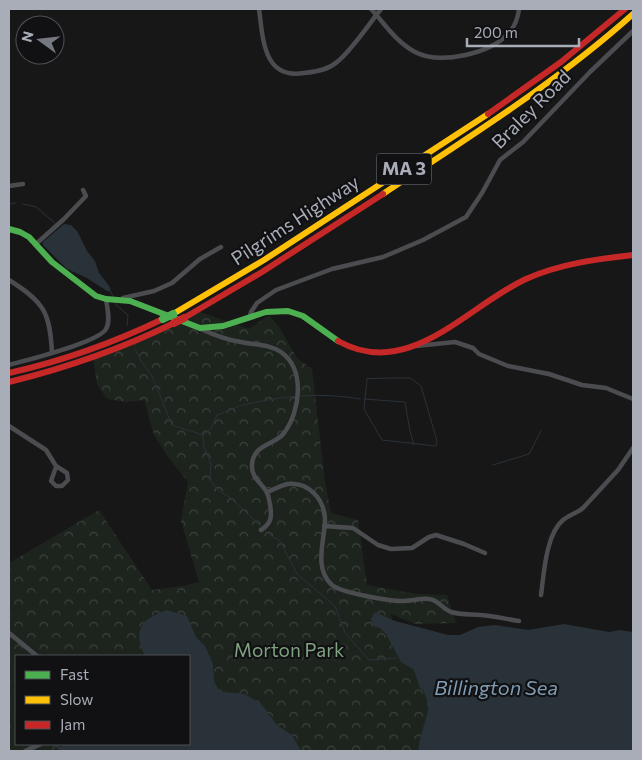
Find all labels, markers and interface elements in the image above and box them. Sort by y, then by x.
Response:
north arrow [15,15,65,65]
scale bar [467,15,580,47]
text: 200 m [474,23,518,41]
text: N [17,29,37,44]
street label: Braley Road [486,64,575,153]
road number: MA 3 [376,153,432,184]
street label: Pilgrims Highway [226,170,363,270]
park label: Morton Park [234,638,344,661]
legend [15,655,190,745]
text: Fast [60,665,89,683]
water label: Billington Sea [434,675,558,699]
text: Slow [60,690,93,708]
text: Jam [60,715,85,733]

